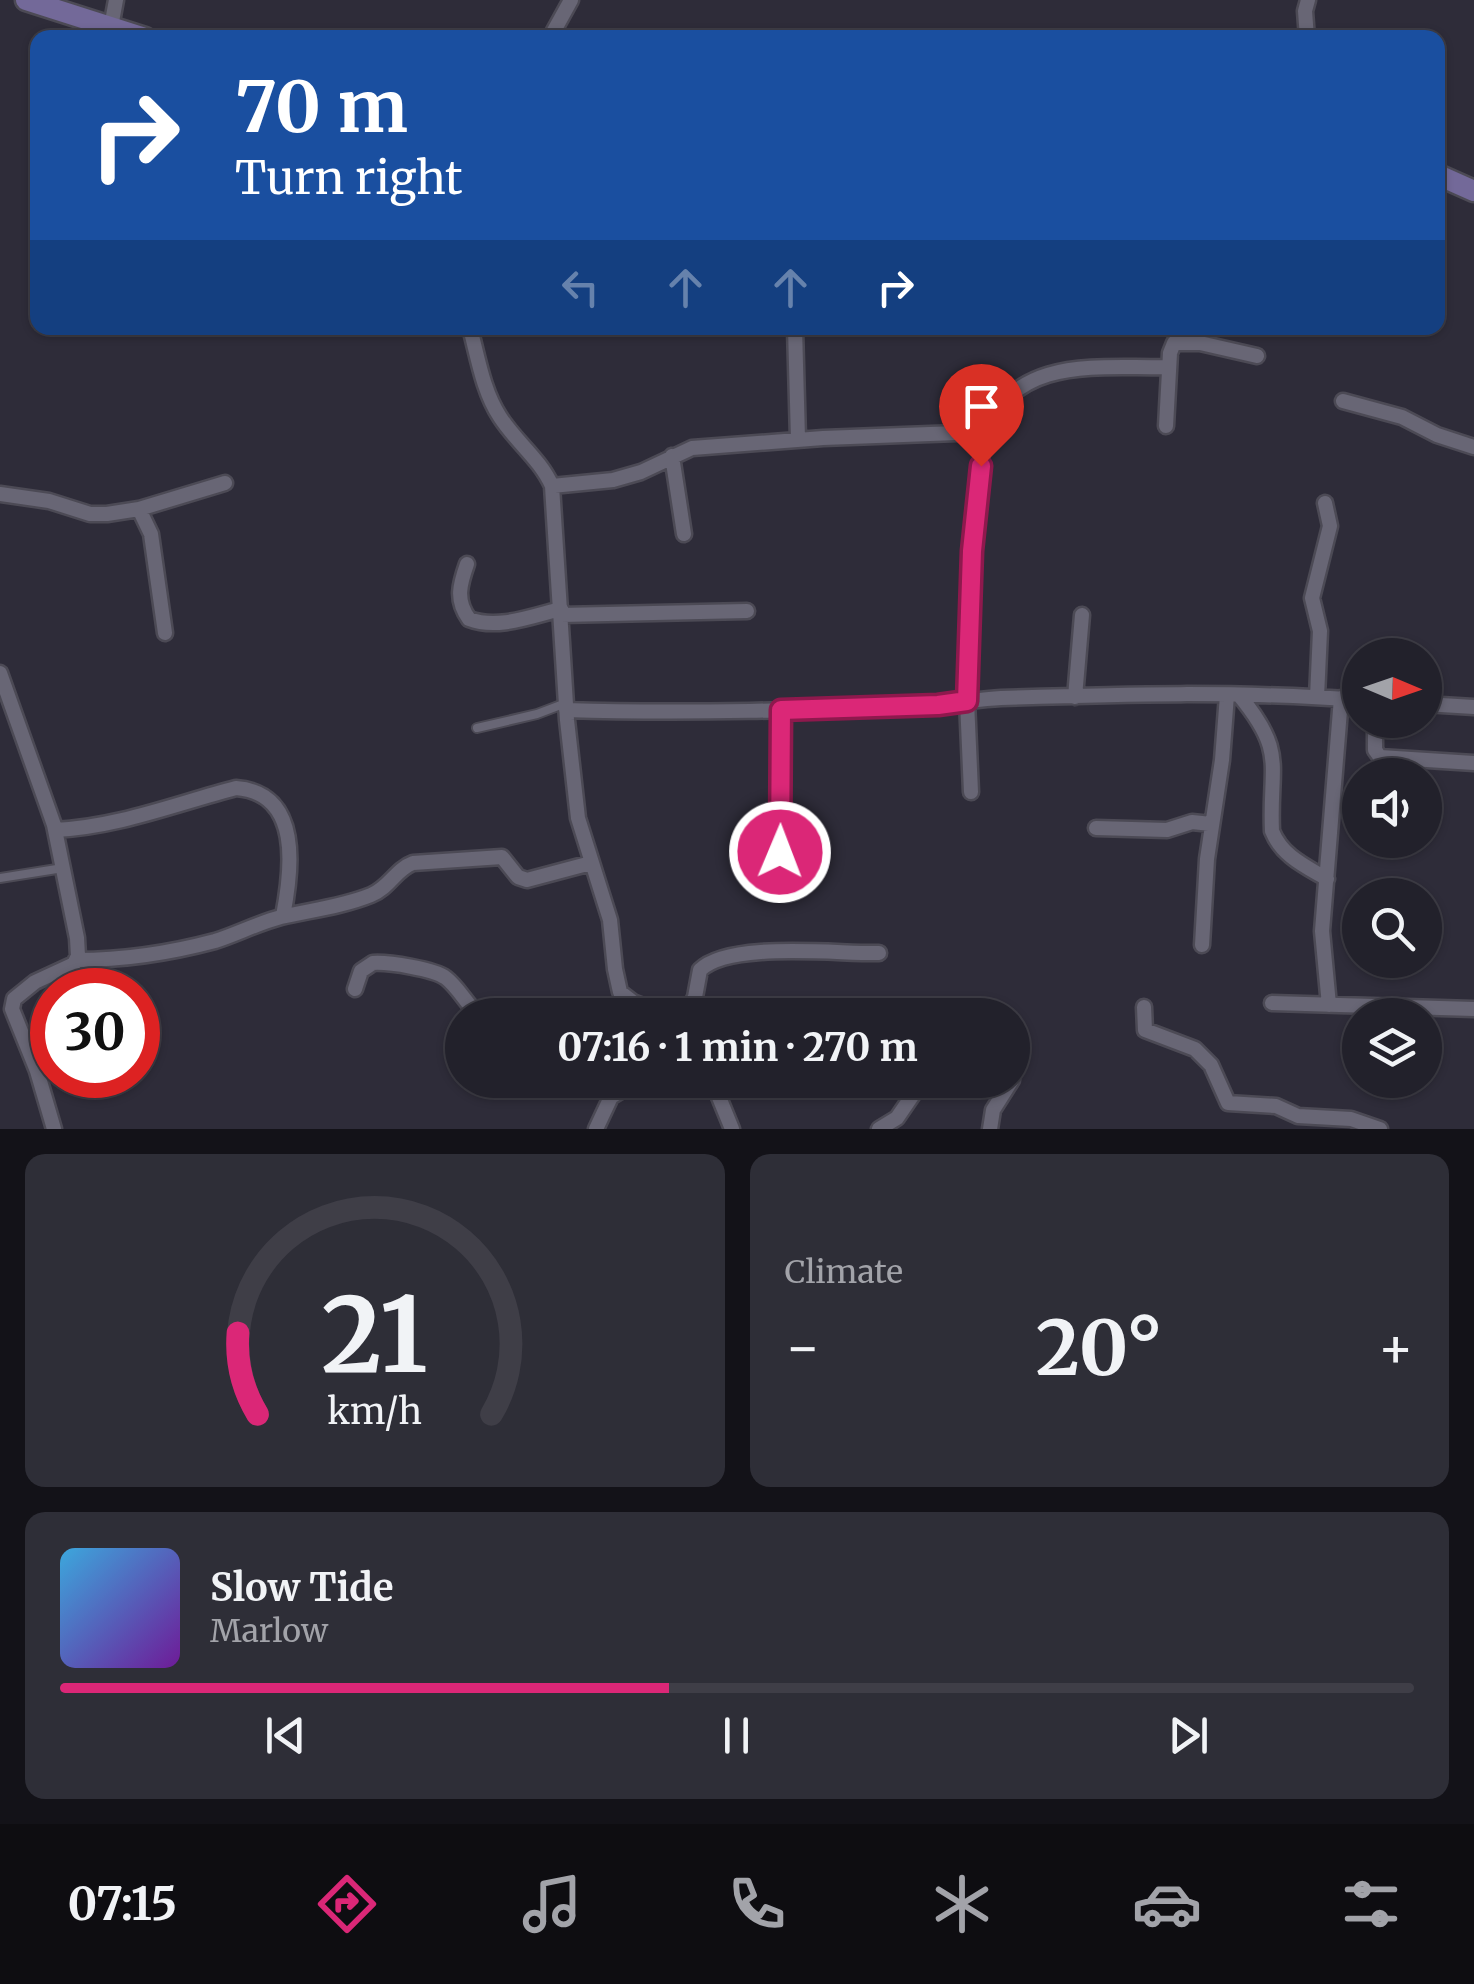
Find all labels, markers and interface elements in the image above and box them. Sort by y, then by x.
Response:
text: 70 m [235,63,408,151]
icon: right [70,70,200,200]
text: Turn right [235,150,463,206]
icon: left [553,260,608,315]
icon: ahead [658,260,713,315]
icon: ahead [763,260,818,315]
icon: right [868,260,923,315]
pin [939,364,1024,467]
icon: arrive [954,379,1009,434]
north arrow [1342,638,1442,738]
map controls [1342,638,1442,1098]
button: sound [1342,758,1442,858]
position arrow [728,800,832,904]
button: search [1342,878,1442,978]
speed limit sign: 30 [30,968,160,1098]
button: layers [1342,998,1442,1098]
text: 07:16 · 1 min · 270 m [557,1024,918,1071]
text: Climate [785,1252,903,1292]
text: 21 [322,1270,428,1400]
text: 20° [1036,1301,1163,1395]
text: − [785,1313,821,1382]
text: + [1377,1313,1414,1382]
text: km/h [327,1389,422,1434]
text: Slow Tide [210,1564,394,1611]
text: Marlow [210,1611,328,1651]
icon: previous [258,1708,313,1763]
icon: pause [709,1708,764,1763]
icon: next [1161,1708,1216,1763]
icon: directions [312,1869,382,1939]
icon: music [517,1869,587,1939]
icon: phone [722,1869,792,1939]
icon: climate [927,1869,997,1939]
icon: car [1132,1869,1202,1939]
icon: filters [1336,1869,1406,1939]
text: 07:15 [67,1876,177,1932]

